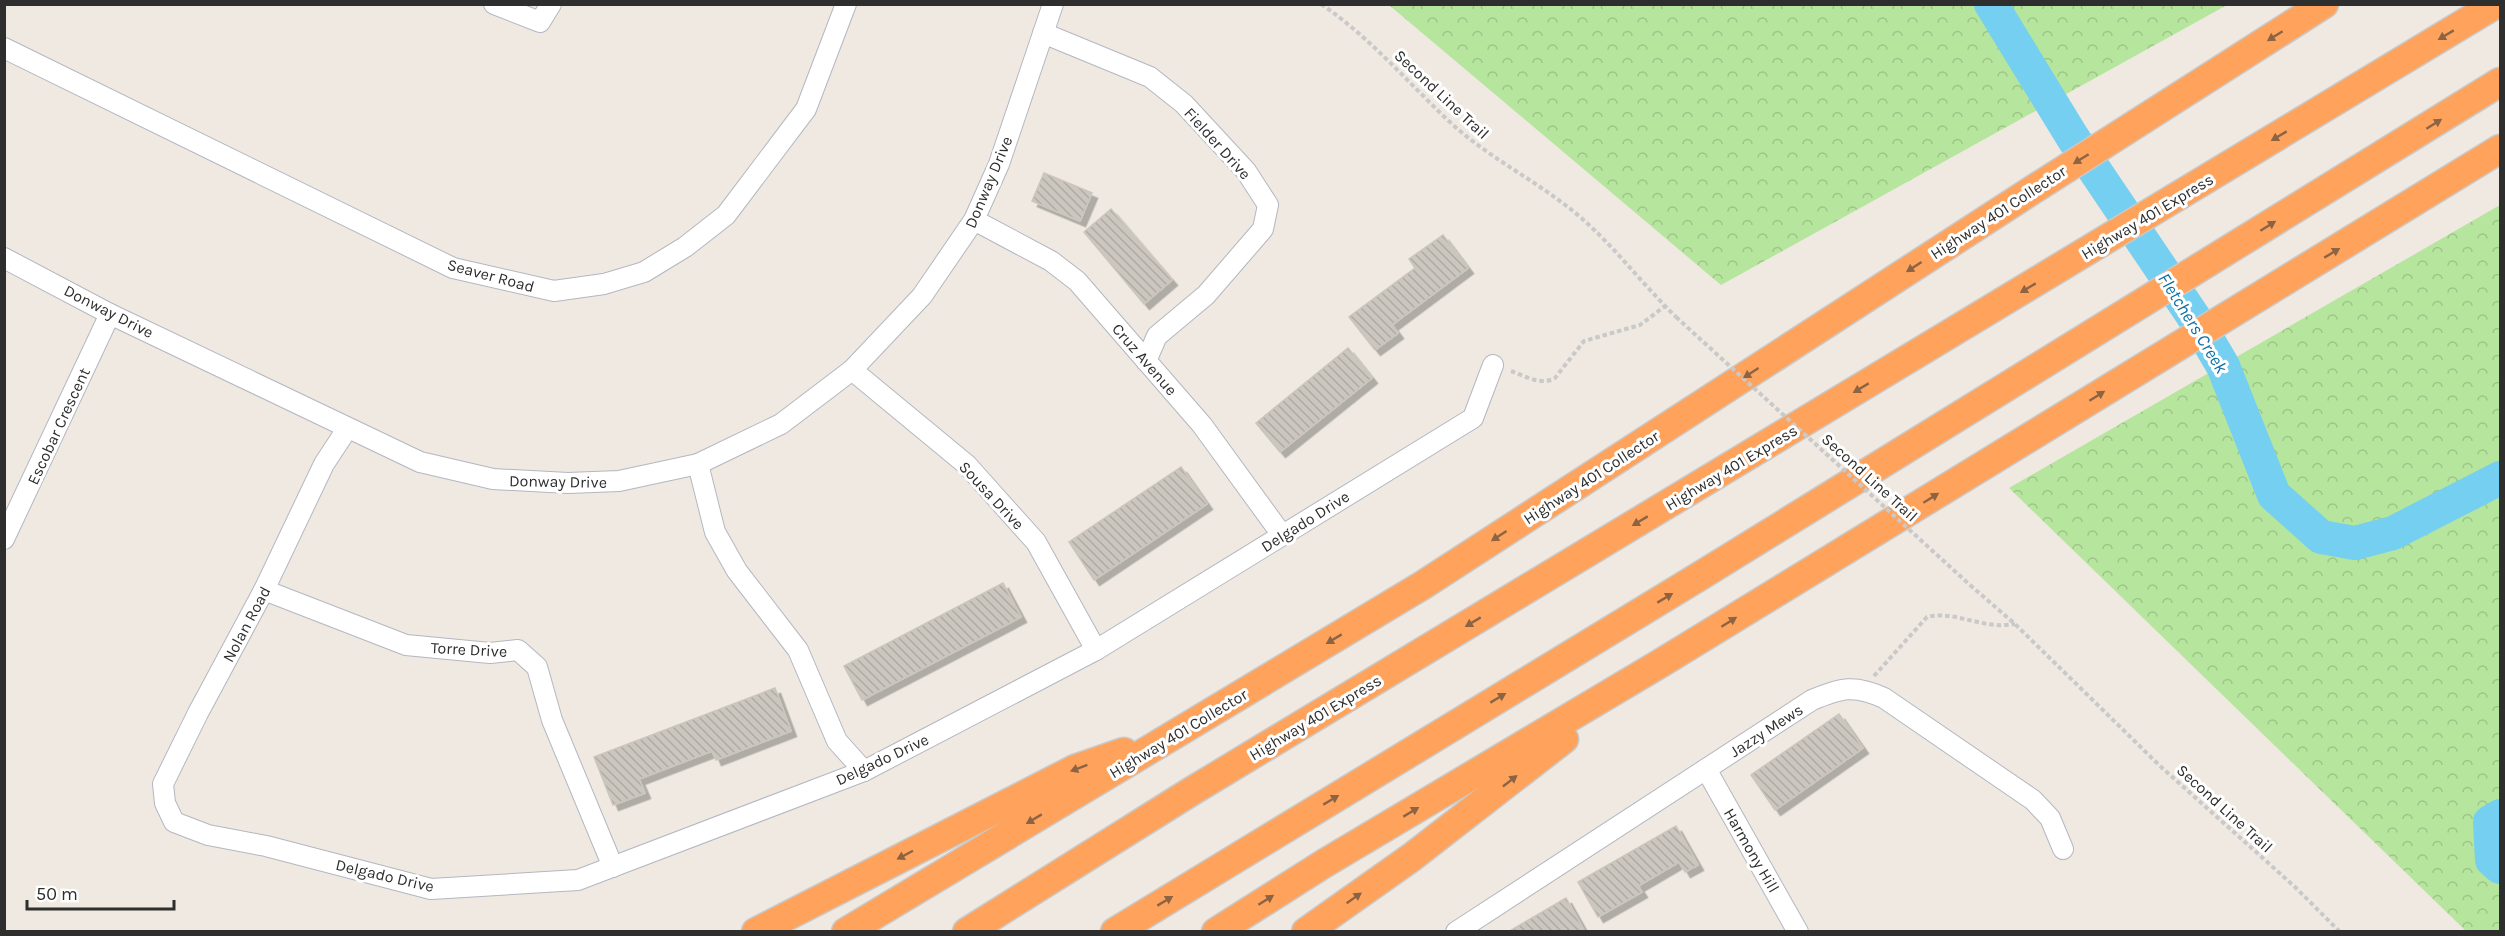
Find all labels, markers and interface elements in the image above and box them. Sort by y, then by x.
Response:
one-way arrow [2438,29,2454,40]
one-way arrow [2267,30,2283,41]
street label: Second Line Trail [1390,46,1493,143]
street label: Fielder Drive [1180,103,1255,183]
one-way arrow [2425,118,2442,129]
one-way arrow [2271,131,2287,142]
street label: Donway Drive [961,133,1016,231]
one-way arrow [2073,154,2089,165]
street label: Highway 401 Collector [1927,161,2070,263]
street label: Highway 401 Express [2078,169,2217,263]
one-way arrow [2260,221,2276,232]
one-way arrow [2324,247,2340,258]
street label: Seaver Road [445,255,536,296]
one-way arrow [1906,261,1922,272]
water label: Fletchers Creek [2153,269,2233,378]
street label: Donway Drive [61,281,157,342]
one-way arrow [2020,282,2036,293]
street label: Cruz Avenue [1108,319,1181,399]
street label: Escobar Crescent [23,365,94,488]
one-way arrow [1742,367,1759,378]
one-way arrow [1853,383,1869,394]
one-way arrow [2089,391,2105,402]
street label: Highway 401 Express [1662,420,1801,514]
street label: Highway 401 Collector [1520,426,1663,528]
street label: Second Line Trail [1818,429,1922,525]
street label: Sousa Drive [955,457,1028,533]
street label: Donway Drive [509,471,607,492]
street label: Delgado Drive [1258,487,1353,556]
one-way arrow [1923,492,1939,503]
one-way arrow [1632,516,1648,527]
one-way arrow [1491,530,1507,541]
street label: Nolan Road [219,583,274,665]
one-way arrow [1657,592,1673,603]
one-way arrow [1465,616,1481,627]
one-way arrow [1721,616,1737,627]
one-way arrow [1326,634,1342,645]
street label: Torre Drive [430,638,508,661]
street label: Highway 401 Express [1246,670,1385,764]
street label: Highway 401 Collector [1106,685,1251,782]
one-way arrow [1490,693,1506,704]
street label: Jazzy Mews [1726,700,1806,761]
street label: Delgado Drive [833,730,932,789]
street label: Second Line Trail [2173,760,2277,856]
one-way arrow [1070,763,1088,773]
one-way arrow [1502,774,1518,787]
one-way arrow [1323,794,1339,805]
street label: Harmony Hill [1720,805,1783,896]
one-way arrow [1403,807,1420,817]
one-way arrow [1026,814,1042,825]
one-way arrow [896,850,913,860]
street label: Delgado Drive [334,855,436,896]
scale bar [27,873,174,911]
text: 50 m [36,883,78,905]
one-way arrow [1345,892,1361,904]
one-way arrow [1258,895,1274,906]
one-way arrow [1156,896,1173,907]

